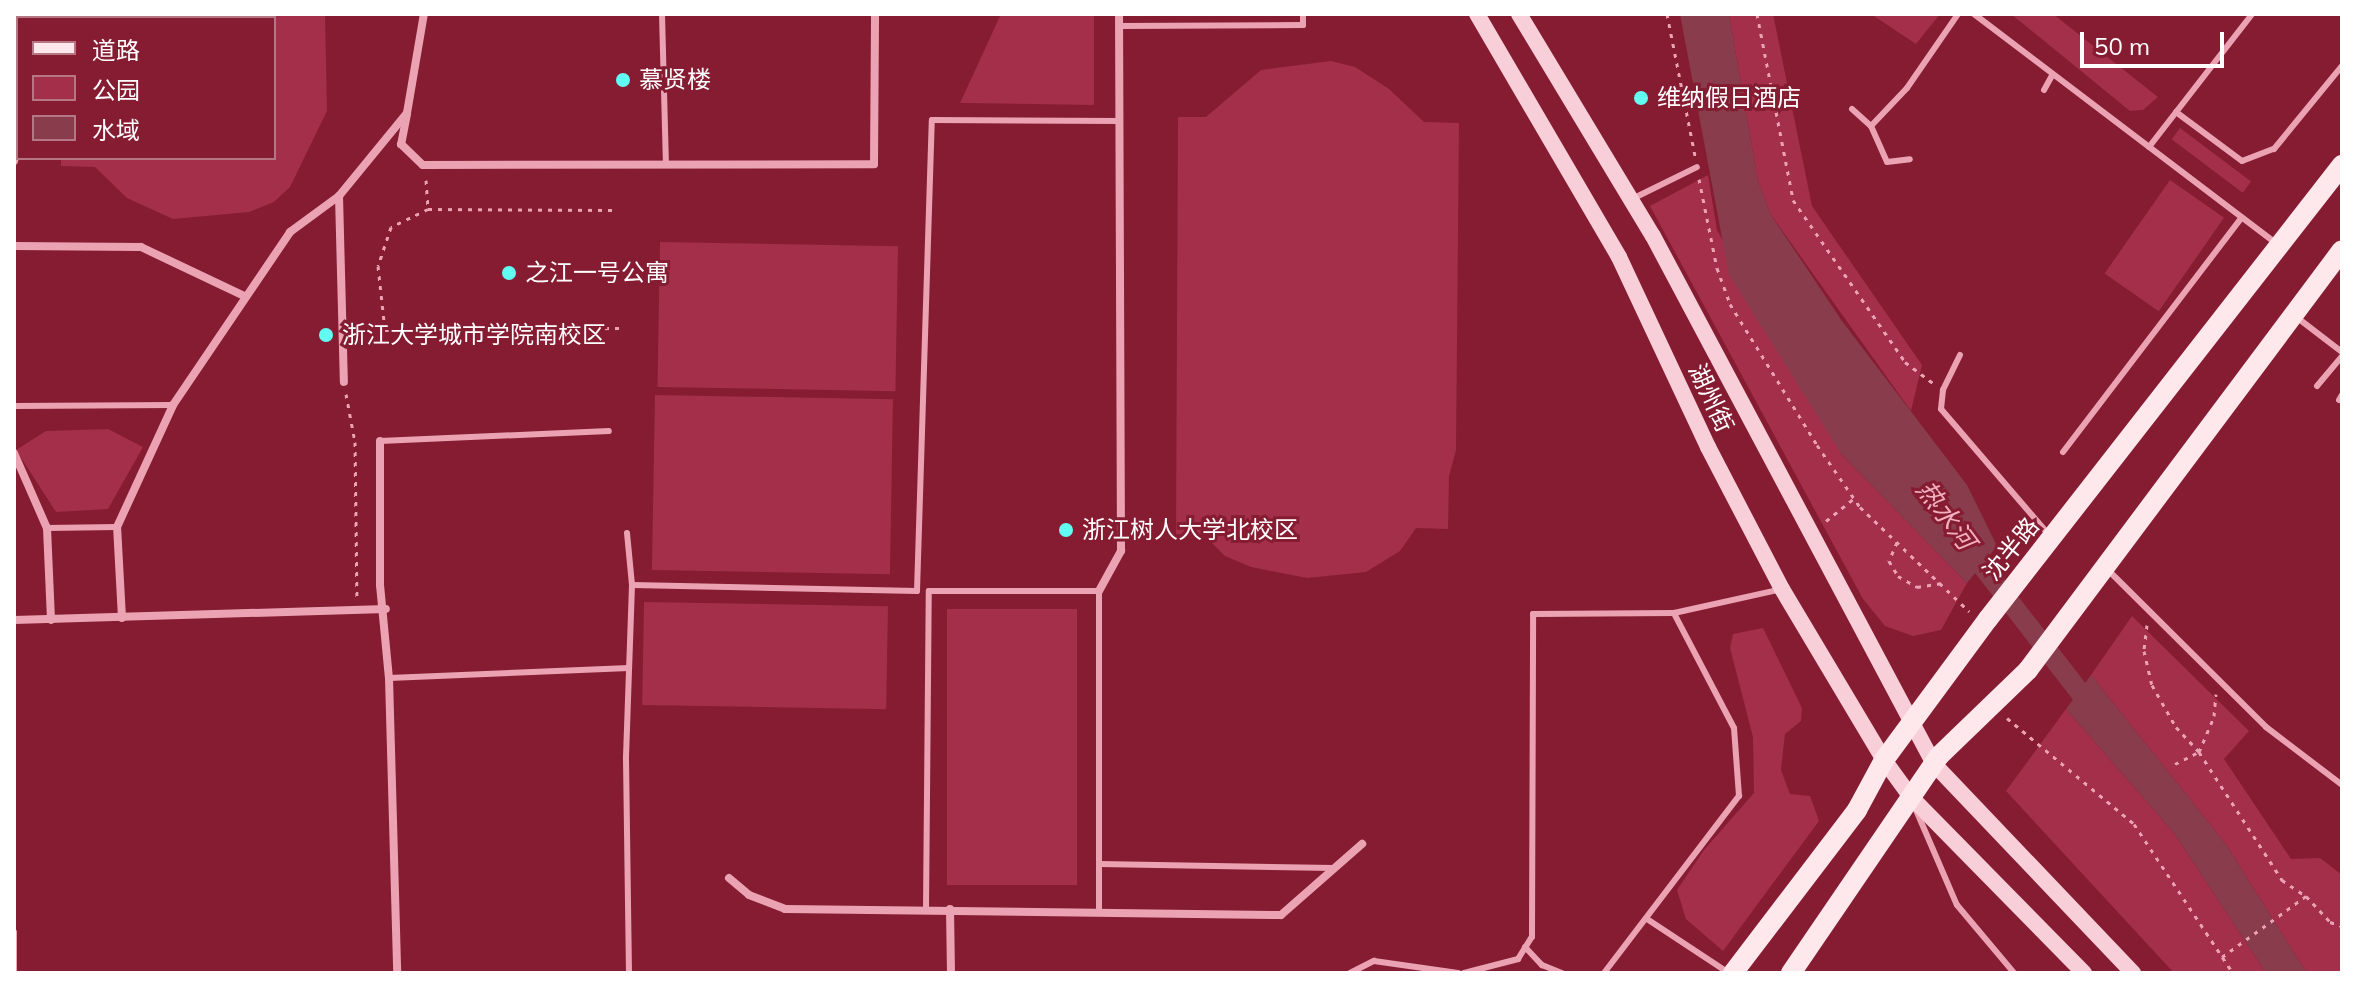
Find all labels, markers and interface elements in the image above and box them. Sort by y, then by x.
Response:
legend [16,16,276,160]
scale bar [2084,16,2228,66]
text: 50 m [2094,31,2150,61]
text: 道路 [92,35,140,65]
place label: 慕贤楼 [639,66,711,94]
marker: 慕贤楼 [614,71,632,89]
text: 公园 [92,75,140,105]
place label: 维纳假日酒店 [1657,84,1801,112]
marker: 维纳假日酒店 [1632,89,1650,107]
text: 水域 [92,115,140,145]
place label: 之江一号公寓 [525,259,669,287]
marker: 之江一号公寓 [500,264,518,282]
place label: 浙江大学城市学院南校区 [342,321,606,349]
marker: 浙江大学城市学院南校区 [317,326,335,344]
street label: 湖州街 [1683,359,1739,437]
water label: 热水河 [1910,474,1982,556]
street label: 沈半路 [1977,512,2045,586]
place label: 浙江树人大学北校区 [1082,516,1298,544]
marker: 浙江树人大学北校区 [1057,521,1075,539]

